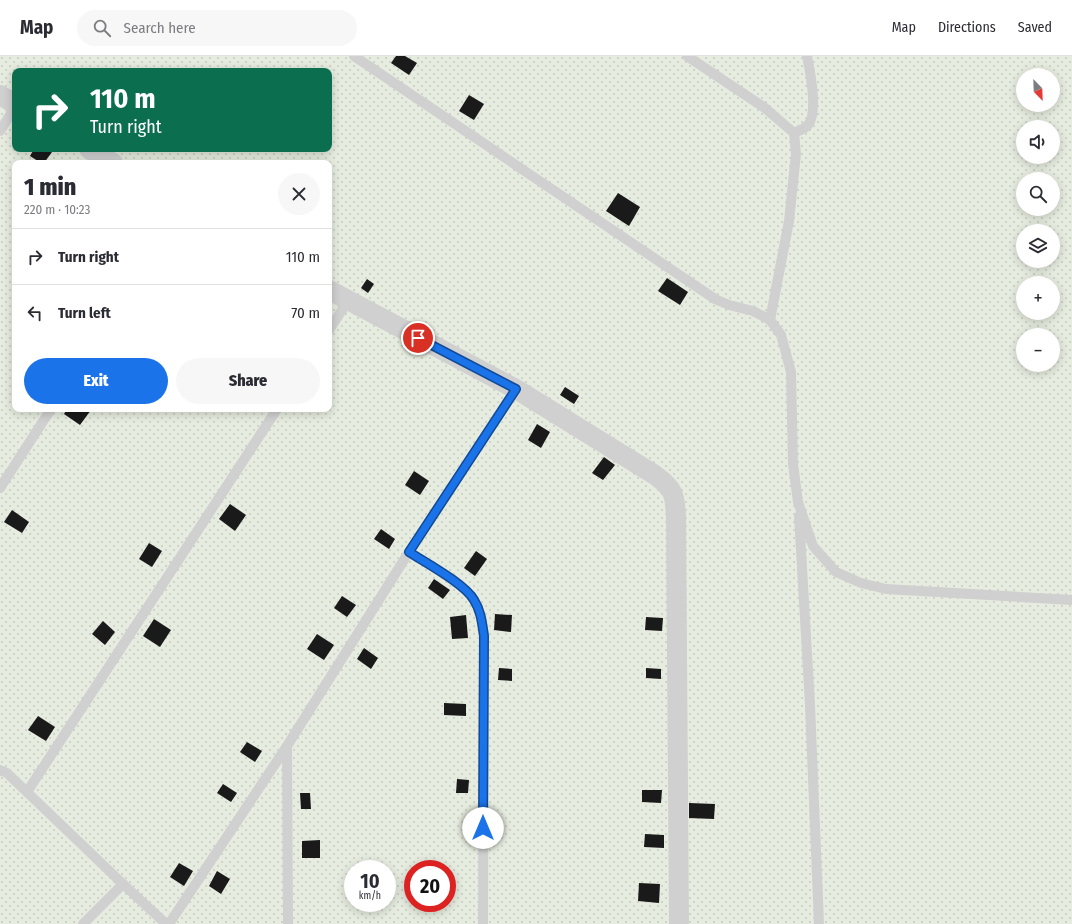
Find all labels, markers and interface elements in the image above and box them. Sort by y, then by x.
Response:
search box [77,10,357,46]
text: Map [20,16,53,39]
icon: search [91,17,113,39]
text: Search here [123,19,196,37]
text: Map [892,19,916,36]
text: Directions [938,19,996,36]
text: Saved [1018,19,1052,36]
north arrow [1016,68,1060,112]
map controls [1016,68,1060,372]
text: 110 m [90,82,156,115]
icon: right [24,84,76,136]
text: Turn right [90,116,162,138]
button: sound [1016,120,1060,164]
button: search [1016,172,1060,216]
text: 1 min [24,173,76,201]
button: close [278,173,320,215]
text: 220 m · 10:23 [24,202,90,217]
button: layers [1016,224,1060,268]
icon: right [24,246,46,268]
text: Turn right [58,248,119,266]
text: 110 m [286,248,320,266]
button: + [1016,276,1060,320]
icon: left [24,302,46,324]
text: Turn left [58,304,111,322]
text: 70 m [291,304,320,322]
pin [401,321,435,355]
icon: arrive [407,327,429,349]
button: − [1016,328,1060,372]
button: Exit [24,358,168,404]
button: Share [176,358,320,404]
position arrow [462,807,504,849]
speed limit sign: 20 [404,860,456,912]
text: 10 [360,869,380,893]
text: km/h [359,890,381,902]

